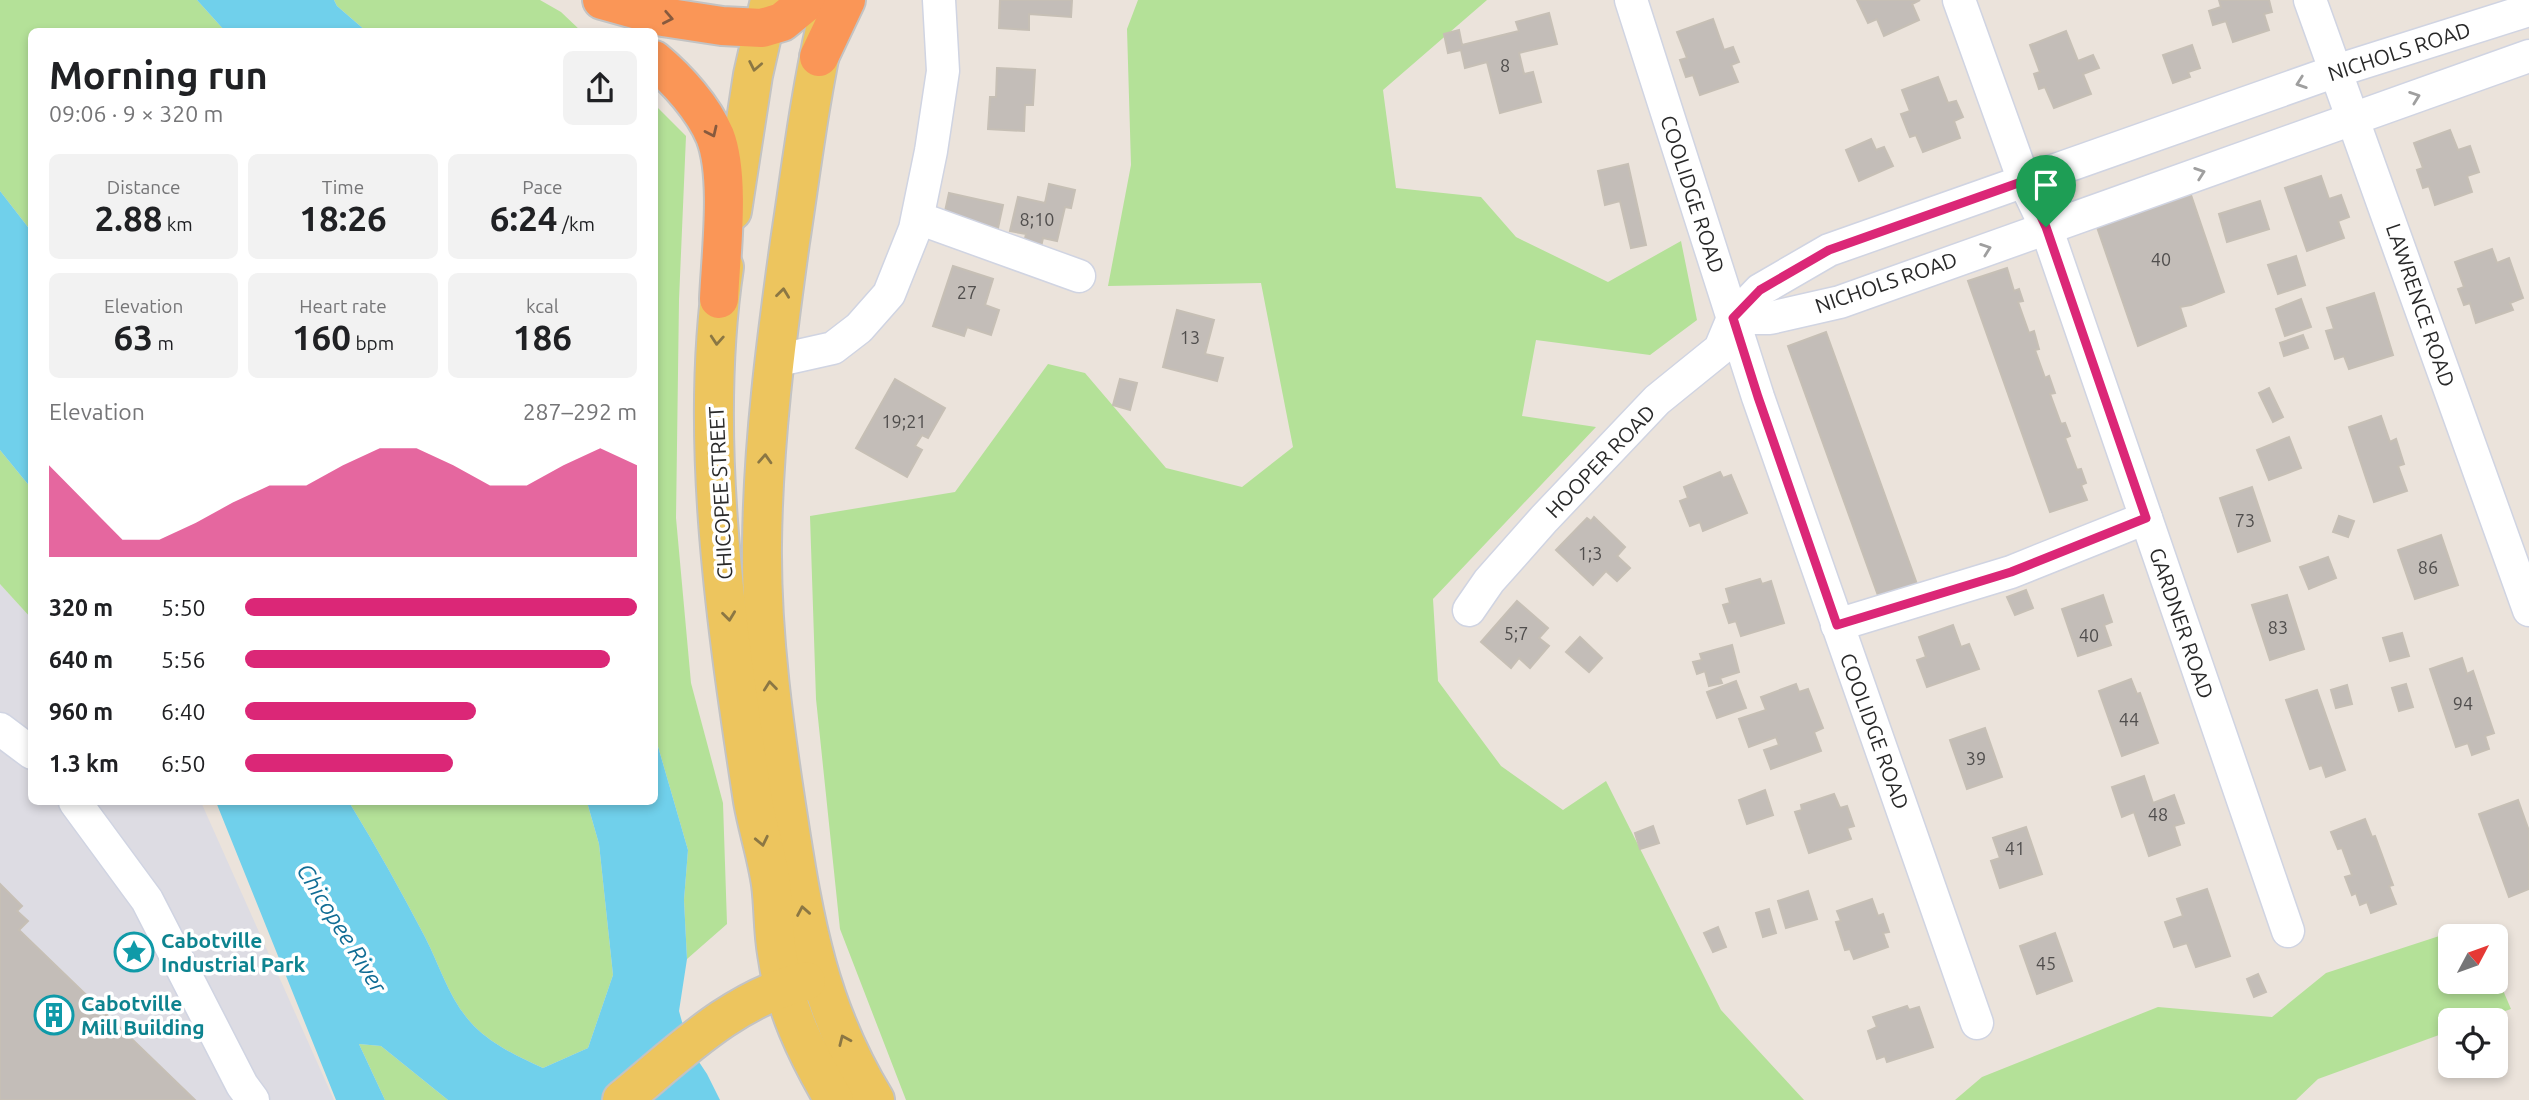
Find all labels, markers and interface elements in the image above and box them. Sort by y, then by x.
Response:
one-way arrow [662,9,674,24]
street label: NICHOLS ROAD [2325,17,2473,85]
button: share [563,51,637,125]
text: Morning run [49,54,268,96]
house number: 8 [1500,55,1510,75]
one-way arrow [748,60,763,72]
one-way arrow [2295,75,2307,89]
one-way arrow [2408,91,2420,105]
text: 09:06 · 9 × 320 m [49,101,223,126]
street label: COOLIDGE ROAD [1656,112,1730,276]
one-way arrow [704,125,718,137]
pin [2016,155,2076,227]
icon: arrive [2027,166,2065,204]
one-way arrow [2194,167,2206,181]
text: Distance [107,176,180,198]
text: Time [322,176,364,198]
text: Pace [522,176,562,198]
text: 2.88 [95,198,162,238]
text: 18:26 [299,198,387,238]
text: 6:24 [490,198,558,238]
house number: 8;10 [1020,209,1054,229]
text: km [162,213,193,235]
text: /km [558,213,595,235]
street label: LAWRENCE ROAD [2382,220,2460,390]
one-way arrow [1979,243,1991,257]
street label: NICHOLS ROAD [1812,246,1960,318]
house number: 40 [2151,249,2171,269]
house number: 27 [957,282,977,302]
one-way arrow [776,288,791,299]
text: Elevation [104,295,183,317]
text: Heart rate [299,295,387,317]
text: kcal [526,295,559,317]
text: 63 [114,317,153,357]
text: 160 [292,317,351,357]
text: 186 [513,317,572,357]
house number: 13 [1180,327,1200,347]
text: m [153,332,174,354]
text: bpm [351,332,394,354]
one-way arrow [710,335,725,346]
text: Elevation [49,399,145,424]
text: 287–292 m [523,399,637,424]
street label: HOOPER ROAD [1540,400,1660,522]
street label: CHICOPEE STREET [703,405,737,580]
house number: 19;21 [881,411,927,431]
one-way arrow [758,454,773,465]
house number: 73 [2235,510,2255,530]
house number: 1;3 [1578,543,1602,563]
street label: GARDNER ROAD [2145,544,2219,702]
house number: 86 [2418,557,2438,577]
text: 320 m [49,595,113,620]
text: 5:50 [161,595,206,620]
one-way arrow [721,610,736,622]
house number: 83 [2268,617,2288,637]
house number: 5;7 [1504,623,1528,643]
house number: 40 [2079,625,2099,645]
text: 640 m [49,647,113,672]
text: 5:56 [161,647,206,672]
street label: COOLIDGE ROAD [1836,650,1914,812]
one-way arrow [763,681,778,692]
house number: 94 [2453,693,2473,713]
text: 960 m [49,699,113,724]
text: 6:40 [161,699,206,724]
house number: 44 [2119,709,2139,729]
house number: 39 [1966,748,1986,768]
text: 1.3 km [49,751,119,776]
text: 6:50 [161,751,206,776]
house number: 48 [2148,804,2168,824]
one-way arrow [753,835,768,847]
house number: 41 [2005,838,2025,858]
water label: Chicopee River [292,859,392,998]
one-way arrow [796,906,811,917]
north arrow [2438,924,2508,994]
map controls [2438,924,2508,1078]
place label: Cabotville Industrial Park [161,928,306,976]
place icon: Cabotville Industrial Park [113,931,155,973]
house number: 45 [2036,953,2056,973]
place label: Cabotville Mill Building [81,991,205,1039]
building icon: Cabotville Mill Building [33,994,75,1036]
button: locate [2438,1008,2508,1078]
one-way arrow [838,1035,852,1047]

